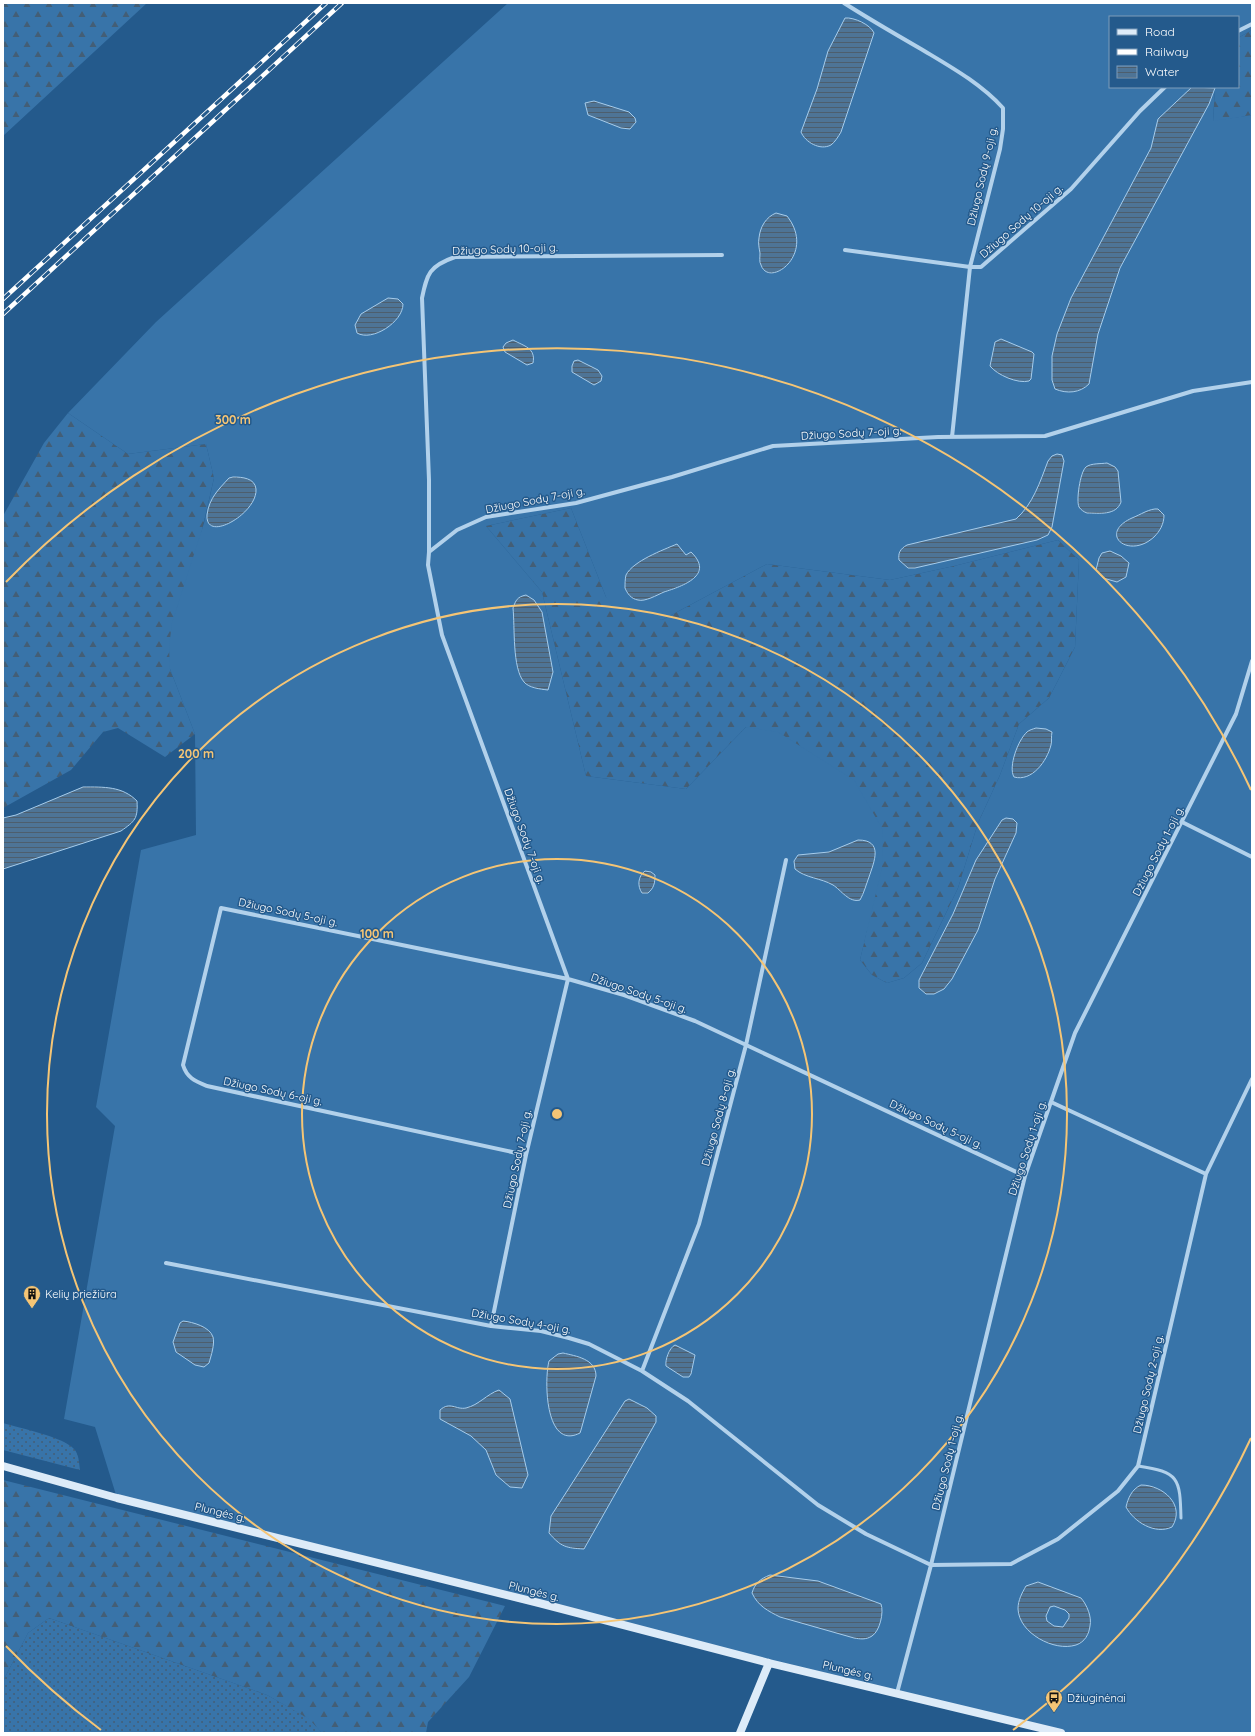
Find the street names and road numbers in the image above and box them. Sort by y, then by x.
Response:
street label: Džiugo Sodų 9-oji g. [964,125,1000,227]
street label: Džiugo Sodų 10-oji g. [977,181,1065,261]
street label: Džiugo Sodų 10-oji g. [452,240,558,258]
street label: Džiugo Sodų 7-oji g. [800,423,902,443]
street label: Džiugo Sodų 7-oji g. [484,484,586,516]
street label: Džiugo Sodų 7-oji g. [501,786,549,886]
street label: Džiugo Sodų 1-oji g. [1129,804,1187,898]
street label: Džiugo Sodų 5-oji g. [237,895,339,929]
street label: Džiugo Sodų 5-oji g. [589,970,689,1016]
street label: Džiugo Sodų 8-oji g. [698,1066,738,1168]
street label: Džiugo Sodų 6-oji g. [222,1074,324,1108]
street label: Džiugo Sodų 5-oji g. [887,1096,985,1152]
street label: Džiugo Sodų 1-oji g. [1005,1099,1049,1197]
street label: Džiugo Sodų 7-oji g. [500,1108,534,1210]
street label: Džiugo Sodų 4-oji g. [470,1305,572,1337]
street label: Džiugo Sodų 2-oji g. [1130,1333,1166,1435]
street label: Džiugo Sodų 1-oji g. [928,1412,966,1512]
street label: Plungės g. [193,1499,247,1525]
street label: Plungės g. [507,1578,561,1604]
street label: Plungės g. [821,1657,875,1683]

